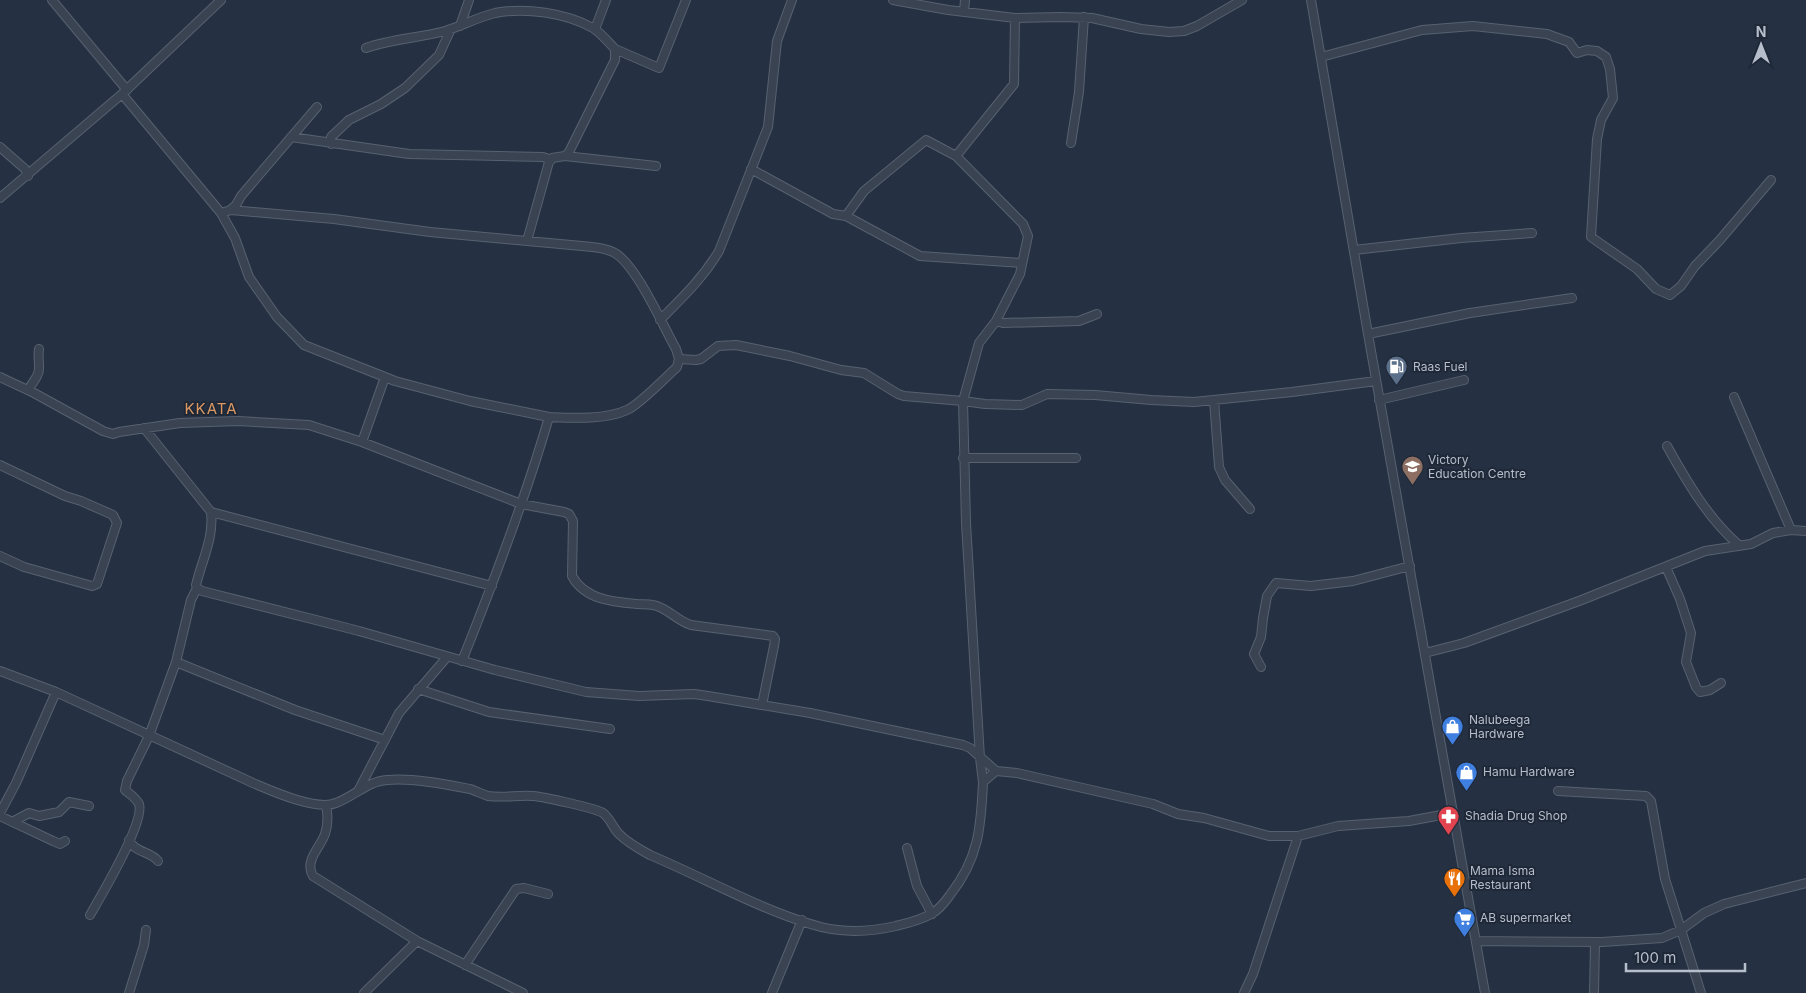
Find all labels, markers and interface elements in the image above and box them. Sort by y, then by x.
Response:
north arrow [1736,20,1786,70]
text: N [1756,23,1766,40]
fuel station icon: Raas Fuel [1385,355,1409,386]
place label: Raas Fuel [1413,359,1468,374]
district label: KKATA [185,399,238,418]
place label: Victory Education Centre [1428,452,1526,481]
school or university icon: Victory Education Centre [1400,455,1424,486]
place label: Nalubeega Hardware [1469,712,1530,741]
shop icon: Nalubeega Hardware [1441,715,1465,746]
shop icon: Hamu Hardware [1455,760,1479,791]
place label: Hamu Hardware [1483,764,1575,779]
pharmacy icon: Shadia Drug Shop [1437,804,1461,835]
place label: Shadia Drug Shop [1465,808,1567,823]
place label: Mama Isma Restaurant [1470,863,1535,892]
restaurant icon: Mama Isma Restaurant [1442,866,1466,897]
supermarket icon: AB supermarket [1452,906,1476,937]
place label: AB supermarket [1480,910,1571,925]
scale bar [1626,940,1745,972]
text: 100 m [1634,948,1676,967]

